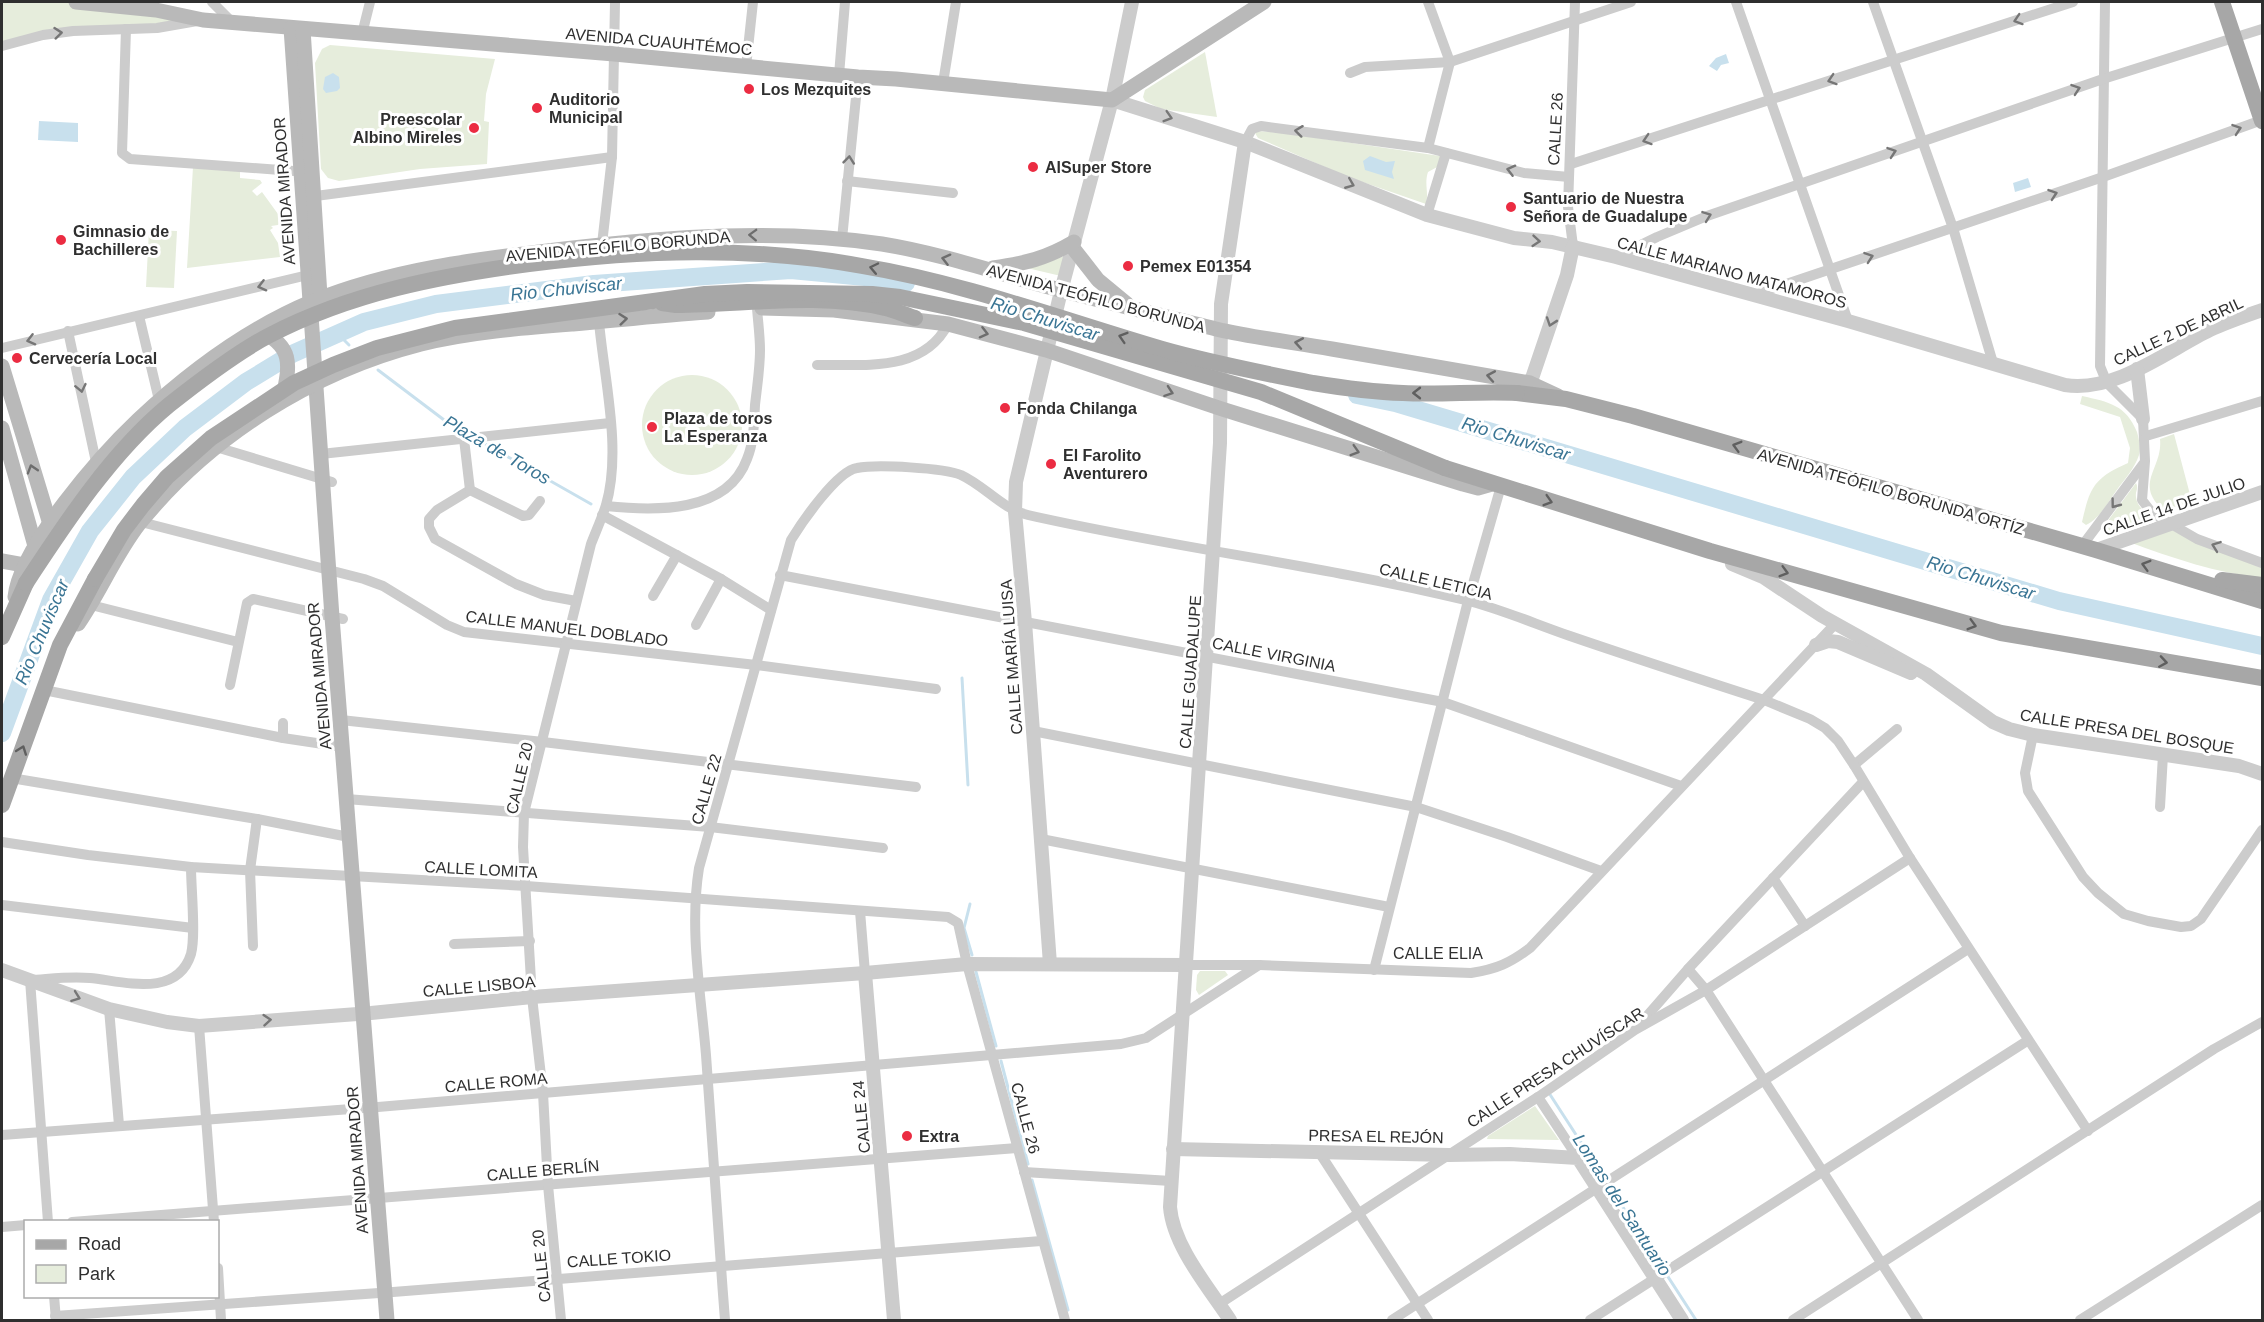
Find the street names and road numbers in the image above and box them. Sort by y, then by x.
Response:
street label: AVENIDA CUAUHTÉMOC [565,24,753,58]
street label: CALLE 26 [1545,92,1566,166]
street label: AVENIDA MIRADOR [271,116,298,265]
street label: AVENIDA TEÓFILO BORUNDA [505,227,731,265]
street label: CALLE MARIANO MATAMOROS [1615,234,1848,311]
street label: AVENIDA TEÓFILO BORUNDA [985,260,1207,336]
street label: CALLE 2 DE ABRIL [2111,294,2246,369]
street label: AVENIDA TEÓFILO BORUNDA ORTÍZ [1756,444,2027,538]
street label: CALLE 14 DE JULIO [2101,474,2248,539]
street label: CALLE LETICIA [1378,560,1494,603]
street label: CALLE MARÍA LUISA [997,578,1025,735]
street label: CALLE GUADALUPE [1177,595,1204,749]
street label: AVENIDA MIRADOR [305,601,334,751]
street label: CALLE MANUEL DOBLADO [465,608,669,649]
street label: CALLE VIRGINIA [1211,634,1337,675]
street label: CALLE PRESA DEL BOSQUE [2019,706,2235,757]
street label: CALLE 20 [503,741,536,816]
street label: CALLE 22 [688,752,725,827]
street label: CALLE LOMITA [424,858,538,881]
street label: CALLE ELIA [1393,945,1483,962]
street label: CALLE LISBOA [422,973,536,1000]
street label: CALLE PRESA CHUVÍSCAR [1463,1003,1647,1131]
street label: CALLE ROMA [444,1070,548,1095]
street label: CALLE 24 [850,1080,873,1154]
street label: CALLE 26 [1008,1081,1043,1156]
street label: AVENIDA MIRADOR [344,1085,371,1234]
street label: PRESA EL REJÓN [1308,1126,1444,1146]
street label: CALLE BERLÍN [486,1156,600,1184]
street label: CALLE 20 [529,1229,554,1303]
street label: CALLE TOKIO [566,1246,672,1271]

